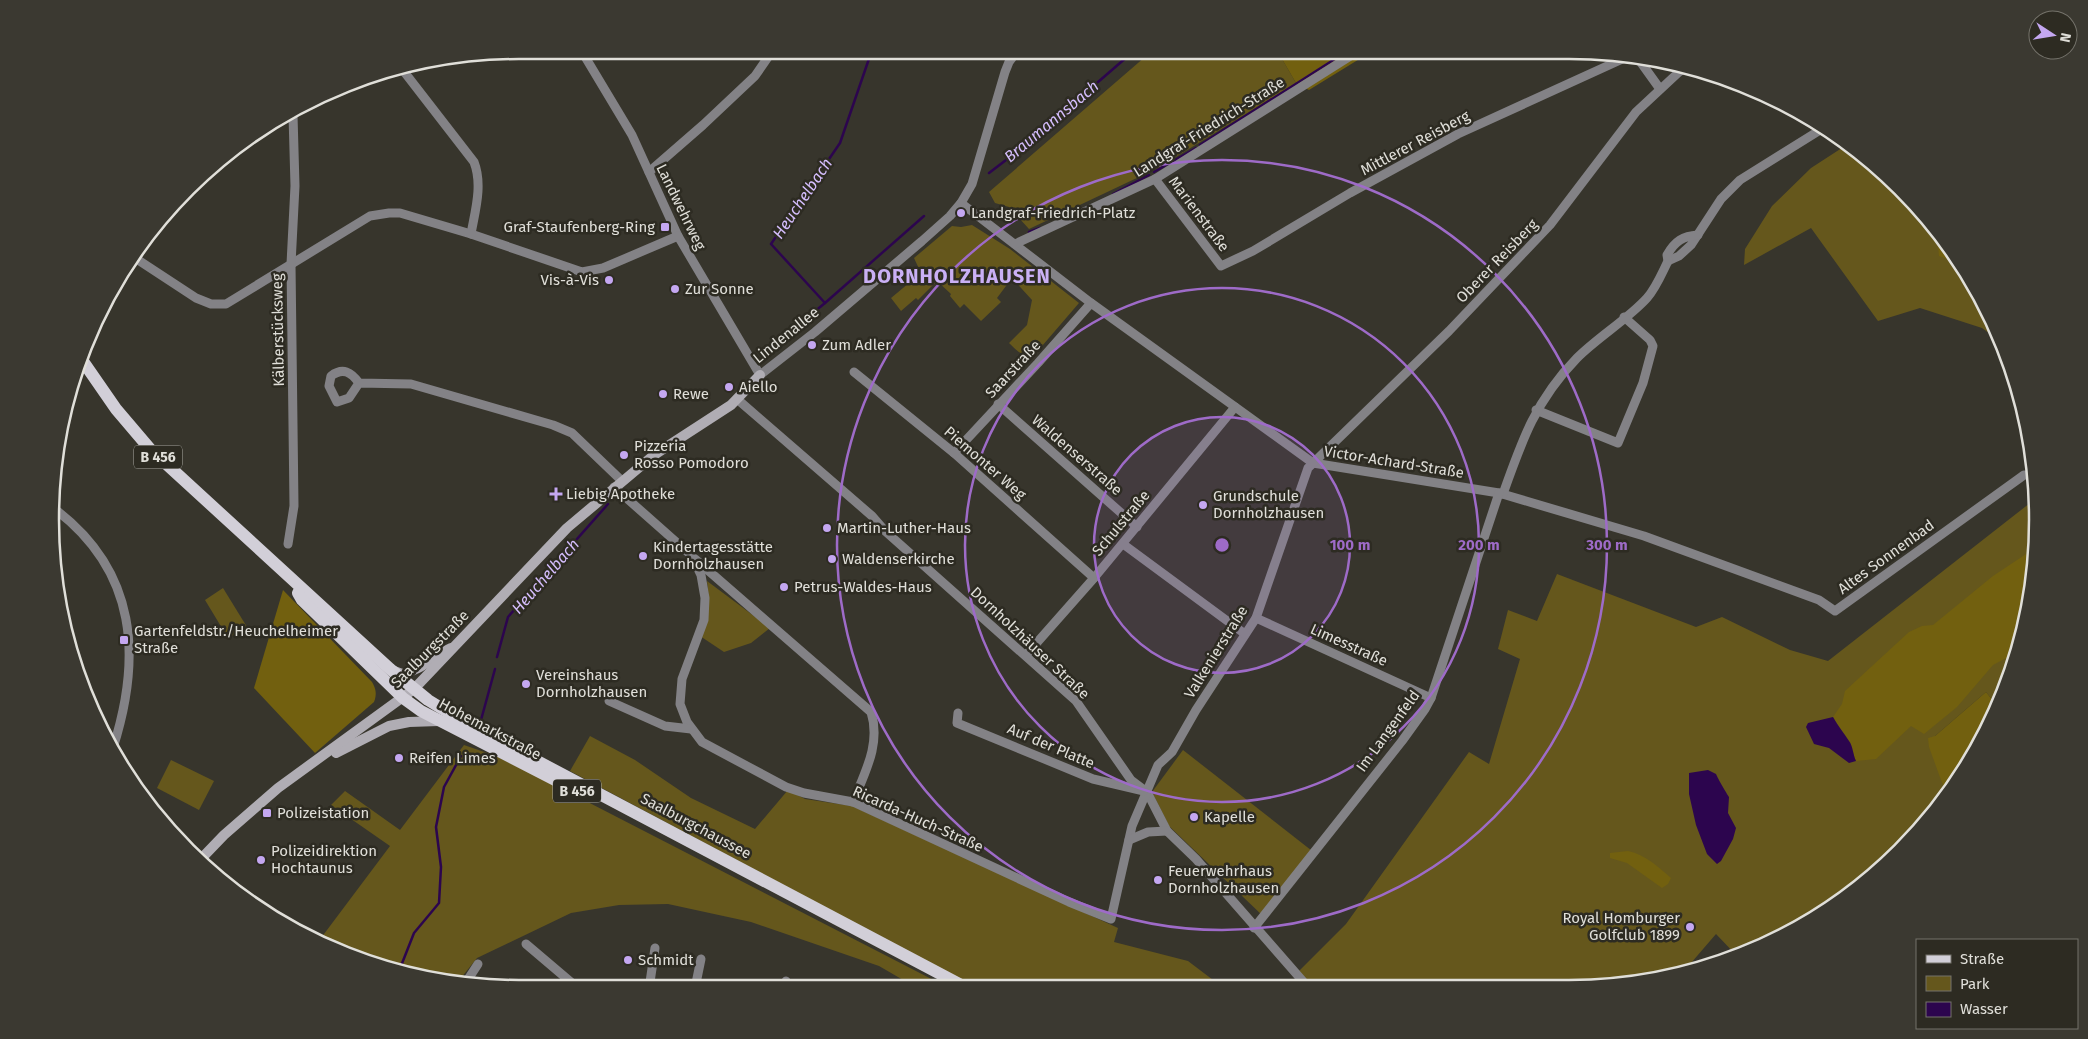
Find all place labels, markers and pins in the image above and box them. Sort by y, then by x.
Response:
place label: Landgraf-Friedrich-Platz [971,204,1136,222]
marker: Landgraf-Friedrich-Platz [955,207,967,219]
place label: Graf-Staufenberg-Ring [503,218,655,236]
marker: Graf-Staufenberg-Ring [659,221,671,233]
place label: Vis-à-Vis [540,271,599,289]
marker: Vis-à-Vis [603,274,615,286]
place label: Zur Sonne [685,280,754,298]
marker: Zur Sonne [669,283,681,295]
place label: Zum Adler [822,336,891,354]
marker: Zum Adler [806,339,818,351]
place label: Aiello [739,378,777,396]
marker: Aiello [723,381,735,393]
place label: Rewe [673,385,709,403]
marker: Rewe [657,388,669,400]
place label: Pizzeria Rosso Pomodoro [634,437,749,472]
marker: Pizzeria Rosso Pomodoro [618,449,630,461]
place label: Liebig Apotheke [566,485,675,503]
place label: Grundschule Dornholzhausen [1213,487,1324,522]
marker: Liebig Apotheke [550,488,562,500]
marker: Grundschule Dornholzhausen [1197,499,1209,511]
place label: Martin-Luther-Haus [837,519,971,537]
marker: Martin-Luther-Haus [821,522,833,534]
centre of rings [1213,536,1231,554]
place label: Kindertagesstätte Dornholzhausen [653,538,773,573]
marker: Kindertagesstätte Dornholzhausen [637,550,649,562]
place label: Waldenserkirche [842,550,955,568]
marker: Waldenserkirche [826,553,838,565]
place label: Petrus-Waldes-Haus [794,578,932,596]
marker: Petrus-Waldes-Haus [778,581,790,593]
place label: Gartenfeldstr./Heuchelheimer Straße [134,622,338,657]
marker: Gartenfeldstr./Heuchelheimer Straße [118,634,130,646]
place label: Vereinshaus Dornholzhausen [536,666,647,701]
marker: Vereinshaus Dornholzhausen [520,678,532,690]
place label: Reifen Limes [409,749,496,767]
marker: Reifen Limes [393,752,405,764]
place label: Polizeistation [277,804,369,822]
marker: Polizeistation [261,807,273,819]
place label: Kapelle [1204,808,1255,826]
marker: Kapelle [1188,811,1200,823]
place label: Polizeidirektion Hochtaunus [271,842,377,877]
marker: Polizeidirektion Hochtaunus [255,854,267,866]
place label: Feuerwehrhaus Dornholzhausen [1168,862,1279,897]
marker: Feuerwehrhaus Dornholzhausen [1152,874,1164,886]
place label: Royal Homburger Golfclub 1899 [1562,909,1680,944]
marker: Royal Homburger Golfclub 1899 [1684,921,1696,933]
place label: Schmidt [638,951,694,969]
marker: Schmidt [622,954,634,966]

